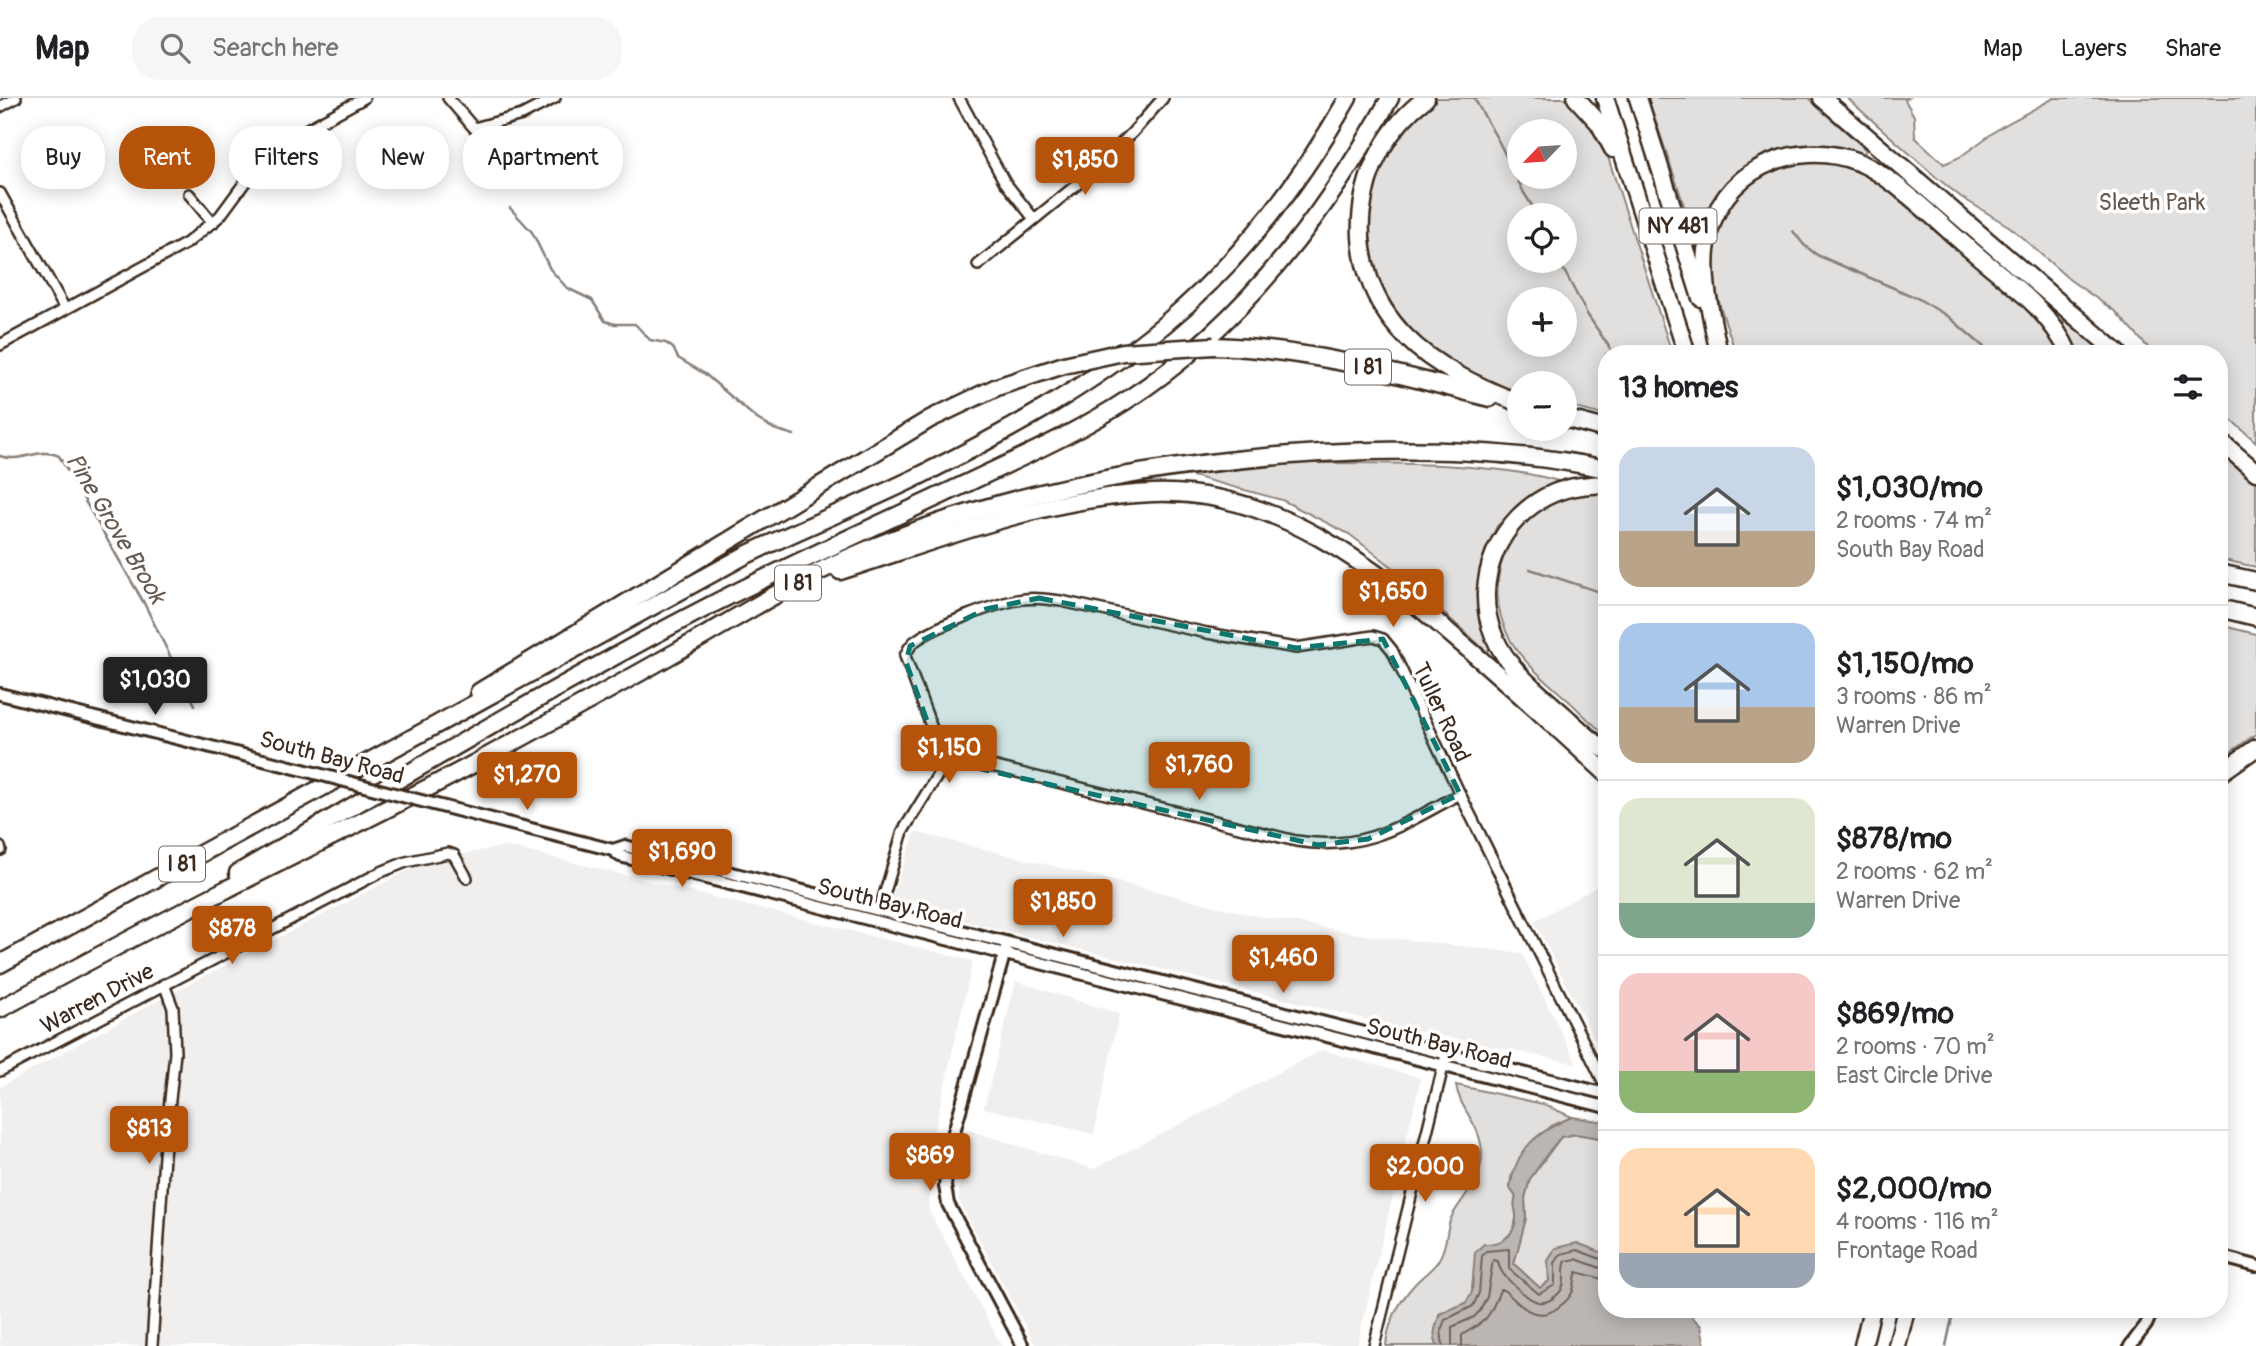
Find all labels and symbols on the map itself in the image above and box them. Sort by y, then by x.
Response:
north arrow [1507,119,1577,189]
pin: $1,850 [1028,138,1142,197]
park label: Sleeth Park [2099,188,2206,217]
road number: NY 481 [1640,208,1716,244]
road number: I 81 [1345,350,1391,384]
water label: Pine Grove Brook [59,448,173,610]
road number: I 81 [775,566,821,601]
pin: $1,650 [1336,570,1450,629]
pin: $1,030 [98,658,212,717]
street label: Tuller Road [1406,658,1477,767]
street label: South Bay Road [256,724,407,791]
pin: $1,150 [892,726,1006,785]
pin: $1,760 [1142,742,1256,802]
pin: $1,270 [470,752,584,812]
pin: $1,690 [625,830,739,889]
road number: I 81 [159,846,205,882]
street label: South Bay Road [814,871,965,936]
pin: $1,850 [1006,880,1120,939]
pin: $878 [191,906,273,966]
pin: $1,460 [1226,936,1340,995]
street label: Warren Drive [36,956,159,1040]
street label: South Bay Road [1363,1011,1514,1076]
pin: $813 [108,1107,190,1166]
pin: $869 [889,1134,971,1193]
pin: $2,000 [1368,1144,1482,1204]

